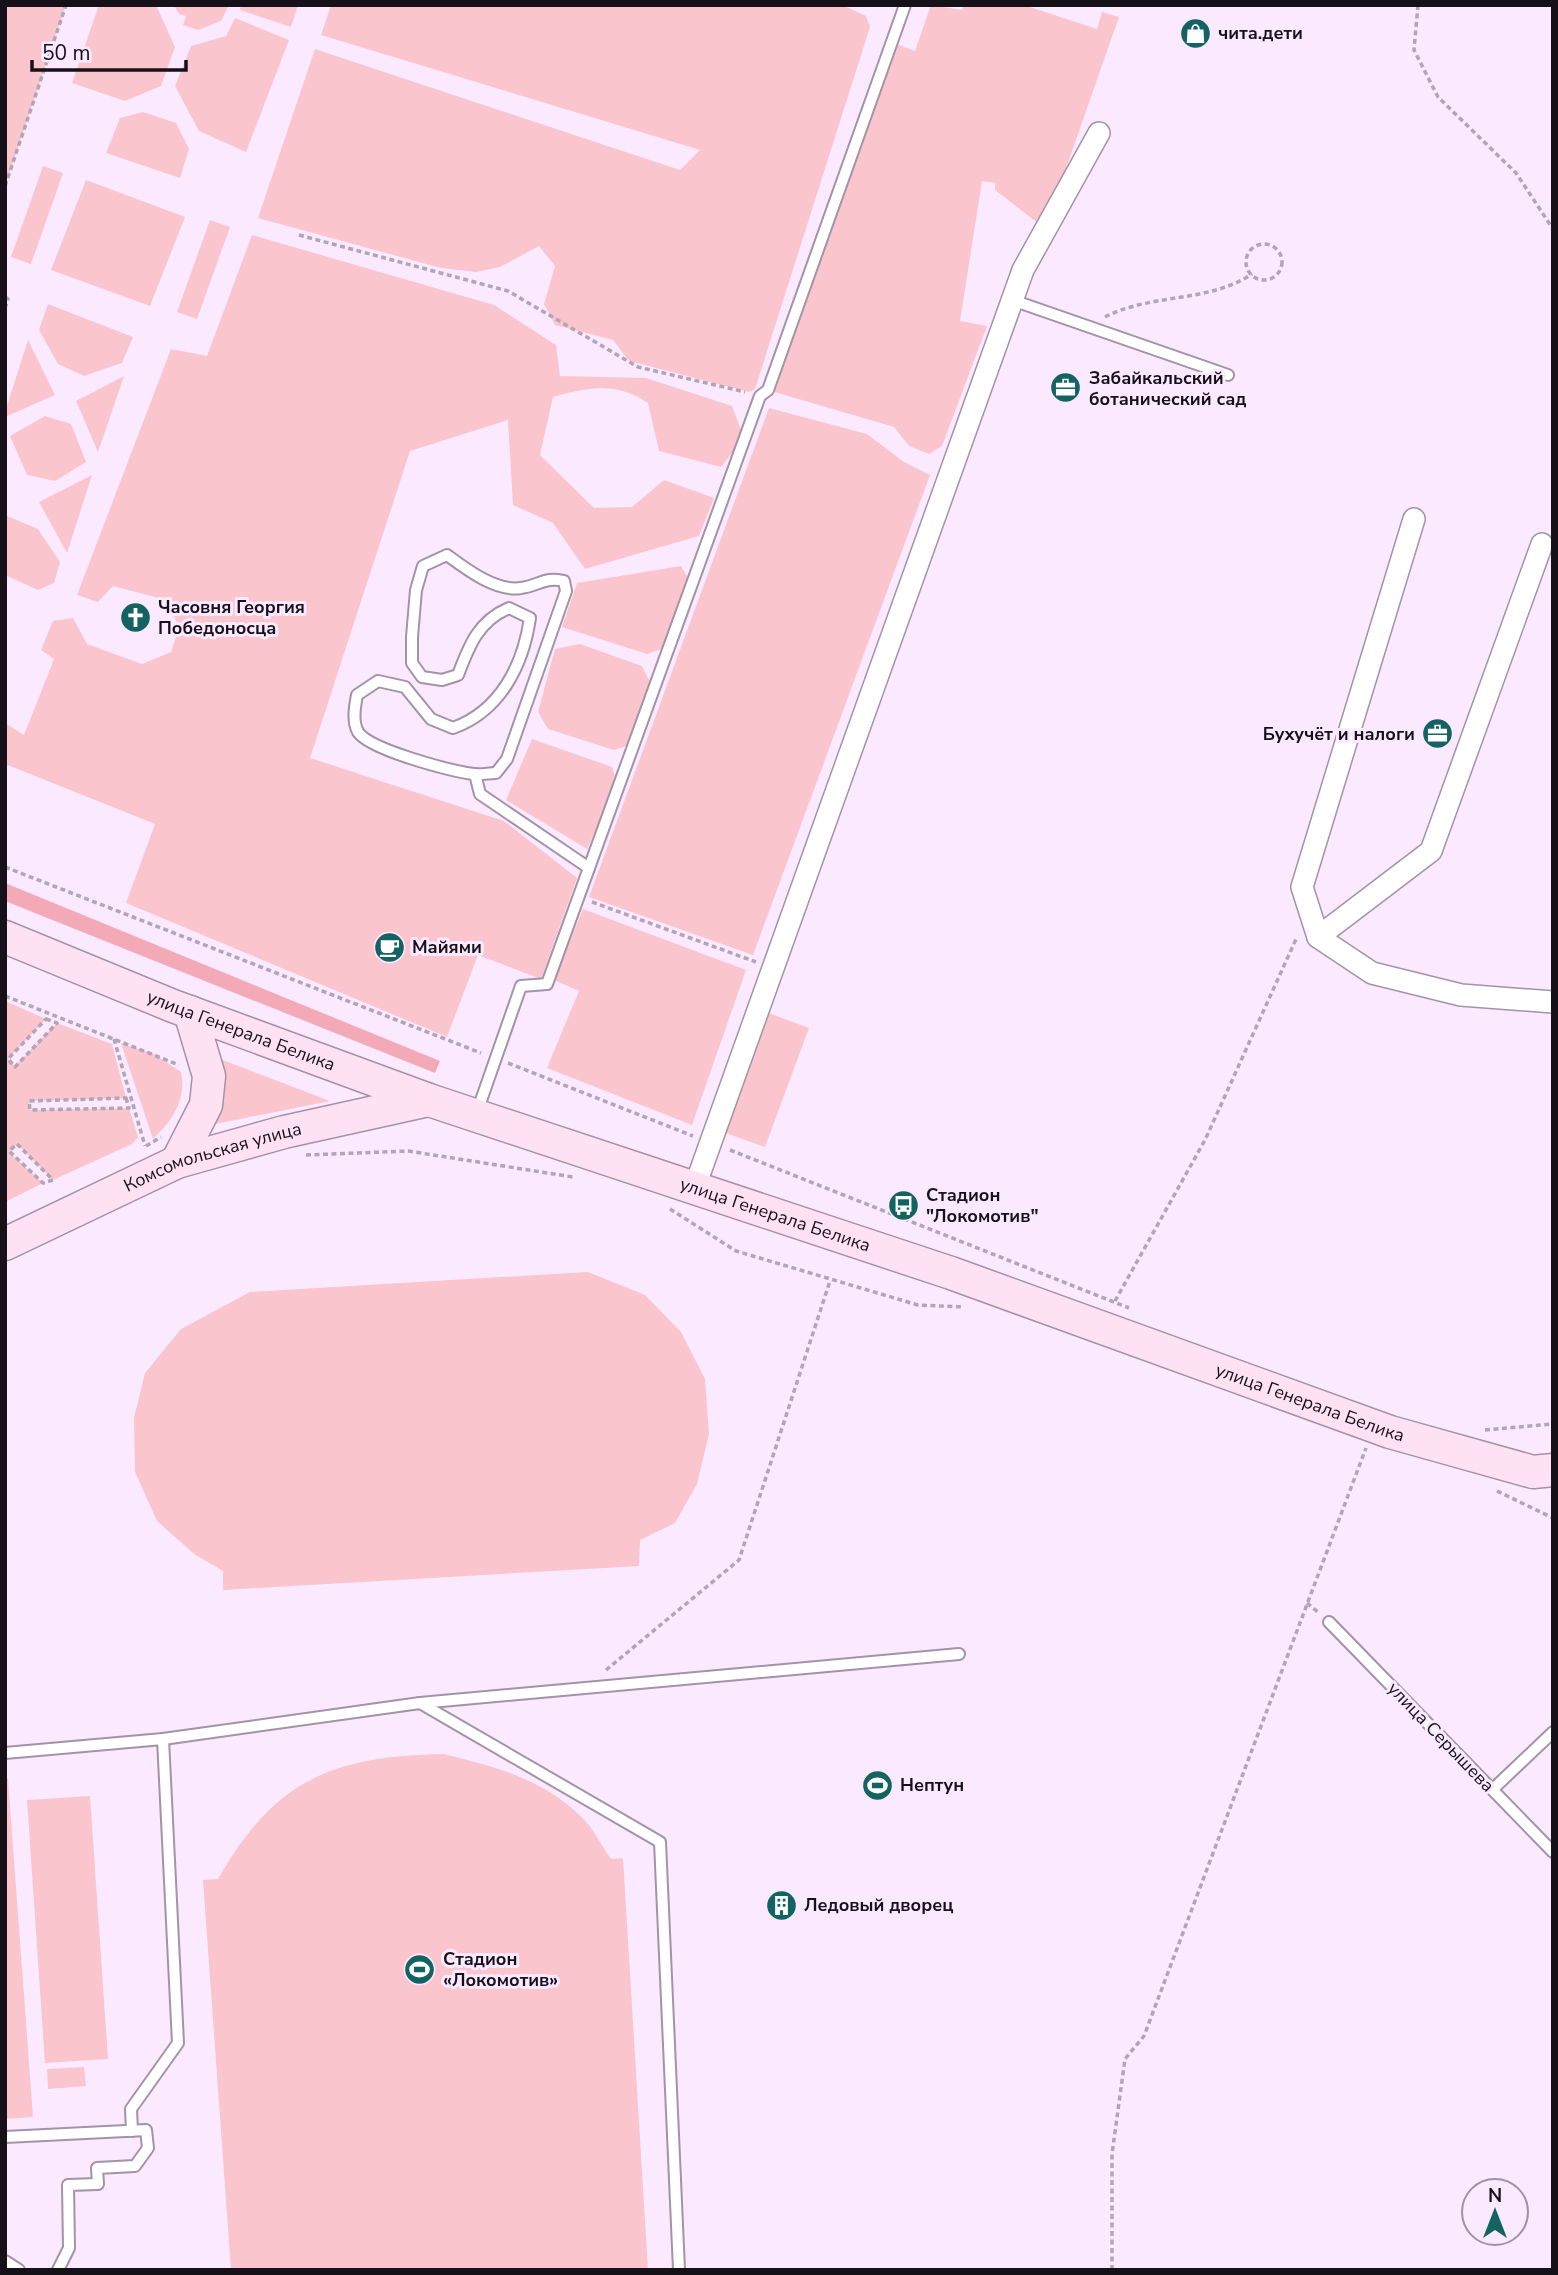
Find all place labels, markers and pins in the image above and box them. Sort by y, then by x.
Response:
shop icon: чита.дети [1178,16,1212,50]
place label: чита.дети [1218,21,1303,45]
place label: Забайкальский ботанический сад [1089,366,1246,411]
office icon: Забайкальский ботанический сад [1049,371,1083,405]
place label: Часовня Георгия Победоносца [158,595,305,640]
church icon: Часовня Георгия Победоносца [118,600,152,634]
office icon: Бухучёт и налоги [1421,717,1455,751]
place label: Бухучёт и налоги [1263,722,1415,746]
cafe icon: Майями [372,930,406,964]
place label: Майями [412,935,482,959]
place label: Стадион "Локомотив" [926,1183,1039,1228]
bus stop icon: Стадион "Локомотив" [886,1188,920,1222]
sports icon: Нептун [860,1768,894,1802]
place label: Нептун [900,1773,964,1797]
building icon: Ледовый дворец [764,1888,798,1922]
place label: Ледовый дворец [804,1893,953,1917]
place label: Стадион «Локомотив» [443,1947,558,1992]
sports icon: Стадион «Локомотив» [403,1952,437,1986]

